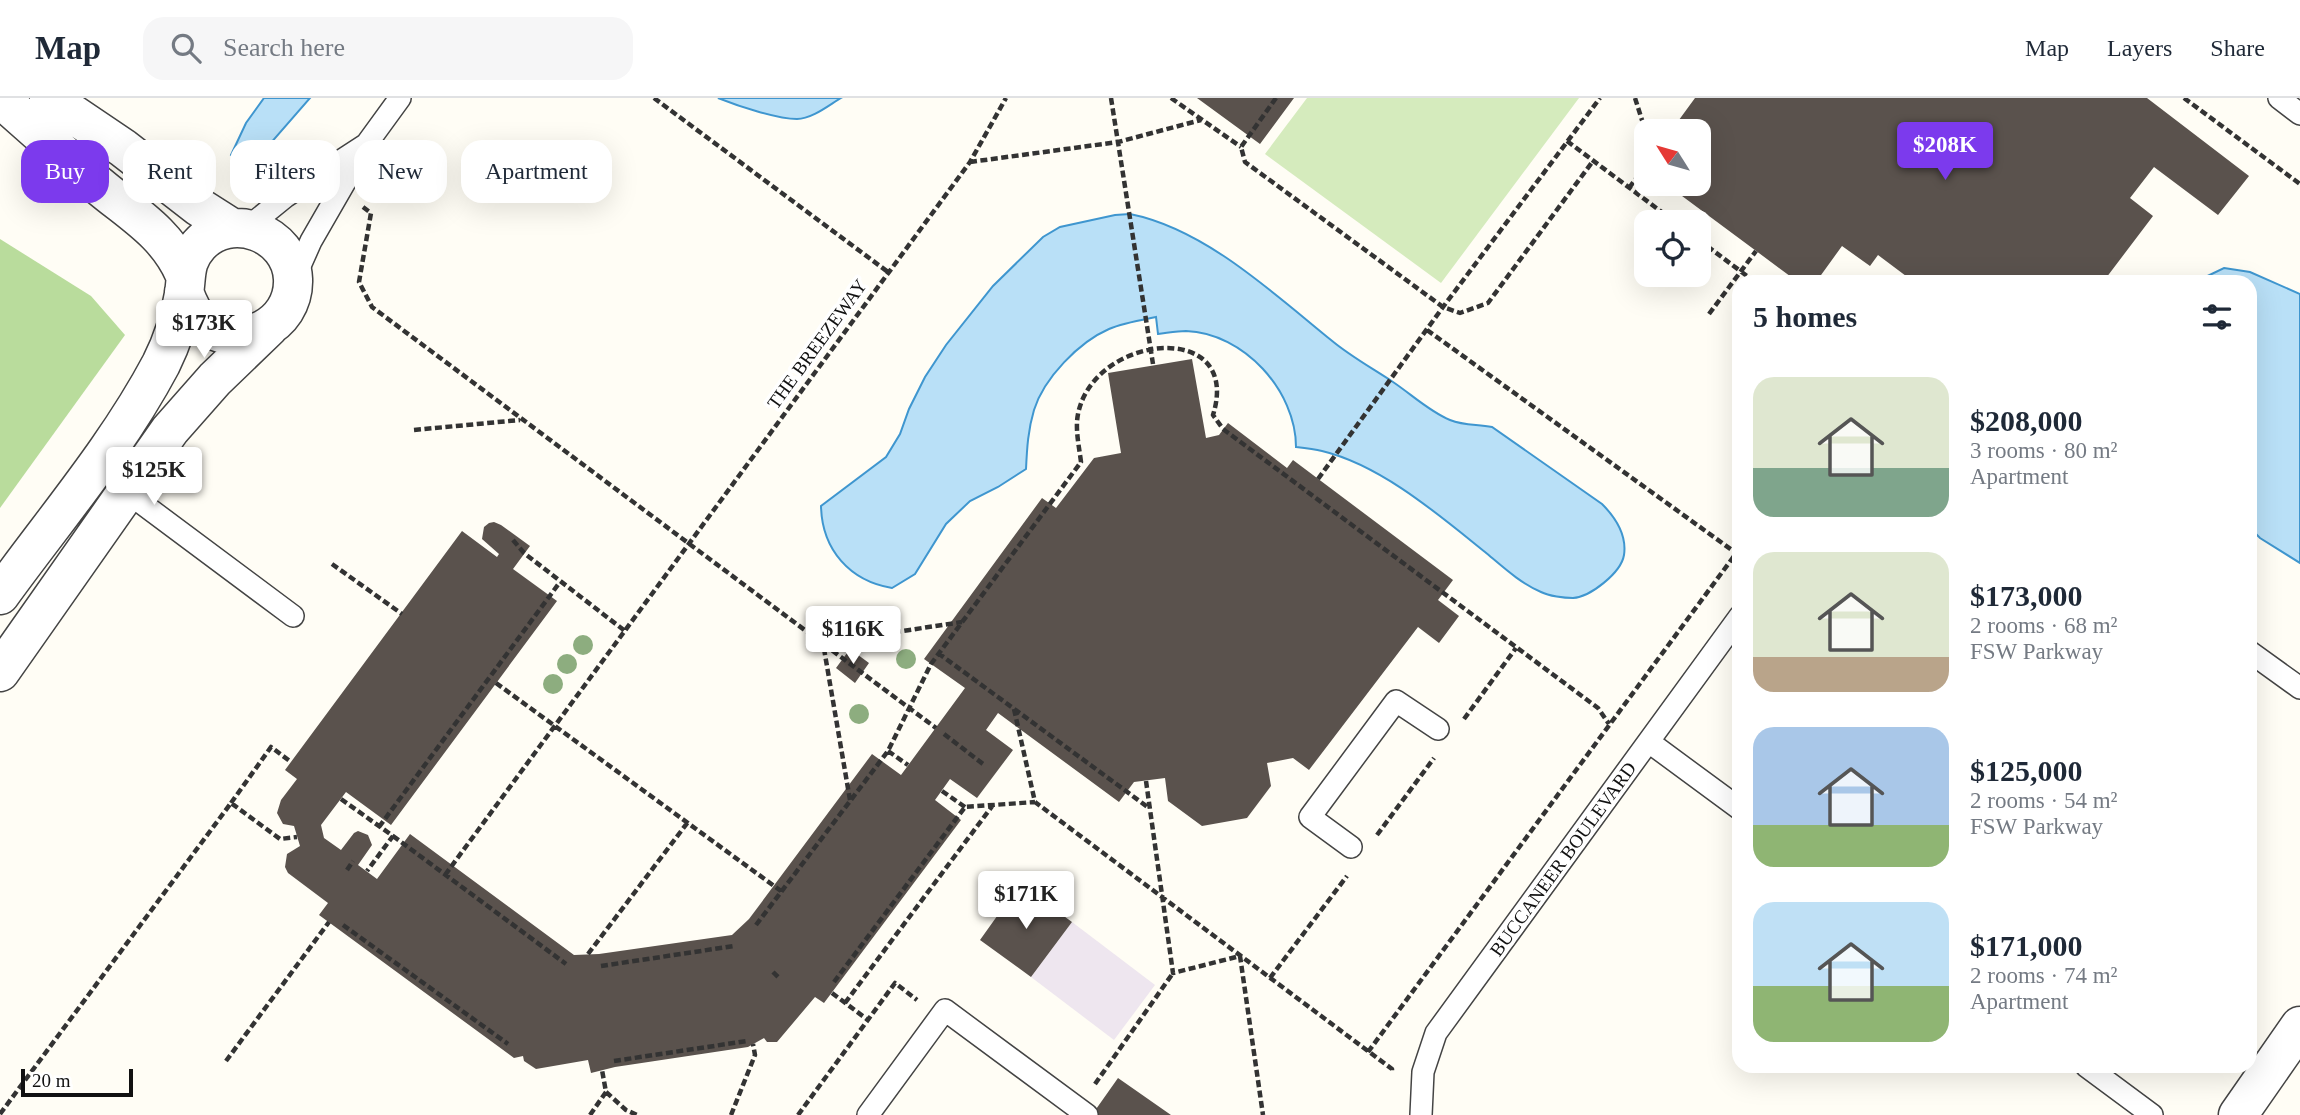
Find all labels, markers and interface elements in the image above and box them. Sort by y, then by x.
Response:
search box [143,17,633,80]
icon: search [167,29,205,67]
text: Map [35,30,101,66]
text: Search here [223,33,345,62]
text: Map [2025,35,2069,61]
text: Layers [2107,35,2172,61]
text: Share [2210,35,2265,61]
north arrow [1634,119,1712,196]
map controls [1634,119,1711,287]
pin: $208K [1896,122,1994,182]
text: $208K [1913,132,1977,157]
chip: Buy [21,140,109,203]
chip: Rent [123,140,216,203]
chip: Filters [230,140,340,203]
chip: New [354,140,447,203]
chip: Apartment [461,140,612,203]
button: locate [1634,210,1711,287]
street label: THE BREEZEWAY [763,275,871,413]
icon: filters [2198,298,2236,336]
pin: $173K [155,300,253,360]
text: 5 homes [1753,300,1857,333]
text: $173K [172,310,236,335]
text: $208,000 [1970,404,2083,437]
icon: home [1809,405,1893,489]
text: 3 rooms · 80 m² [1970,438,2117,463]
pin: $125K [105,448,203,507]
text: $125K [122,457,186,482]
text: Apartment [1970,464,2068,489]
text: $173,000 [1970,579,2083,612]
icon: home [1809,580,1893,664]
pin: $116K [804,606,902,666]
text: 2 rooms · 68 m² [1970,613,2117,638]
text: $116K [822,616,884,641]
text: FSW Parkway [1970,639,2103,664]
text: $125,000 [1970,754,2083,787]
icon: home [1809,755,1893,839]
street label: BUCCANEER BOULEVARD [1486,758,1640,960]
text: 2 rooms · 54 m² [1970,788,2117,813]
text: FSW Parkway [1970,814,2103,839]
pin: $171K [977,872,1075,931]
text: $171K [994,881,1058,906]
text: $171,000 [1970,929,2083,962]
icon: home [1809,930,1893,1014]
text: 2 rooms · 74 m² [1970,963,2117,988]
text: Apartment [1970,989,2068,1014]
scale bar [21,1066,133,1098]
text: 20 m [32,1070,71,1091]

